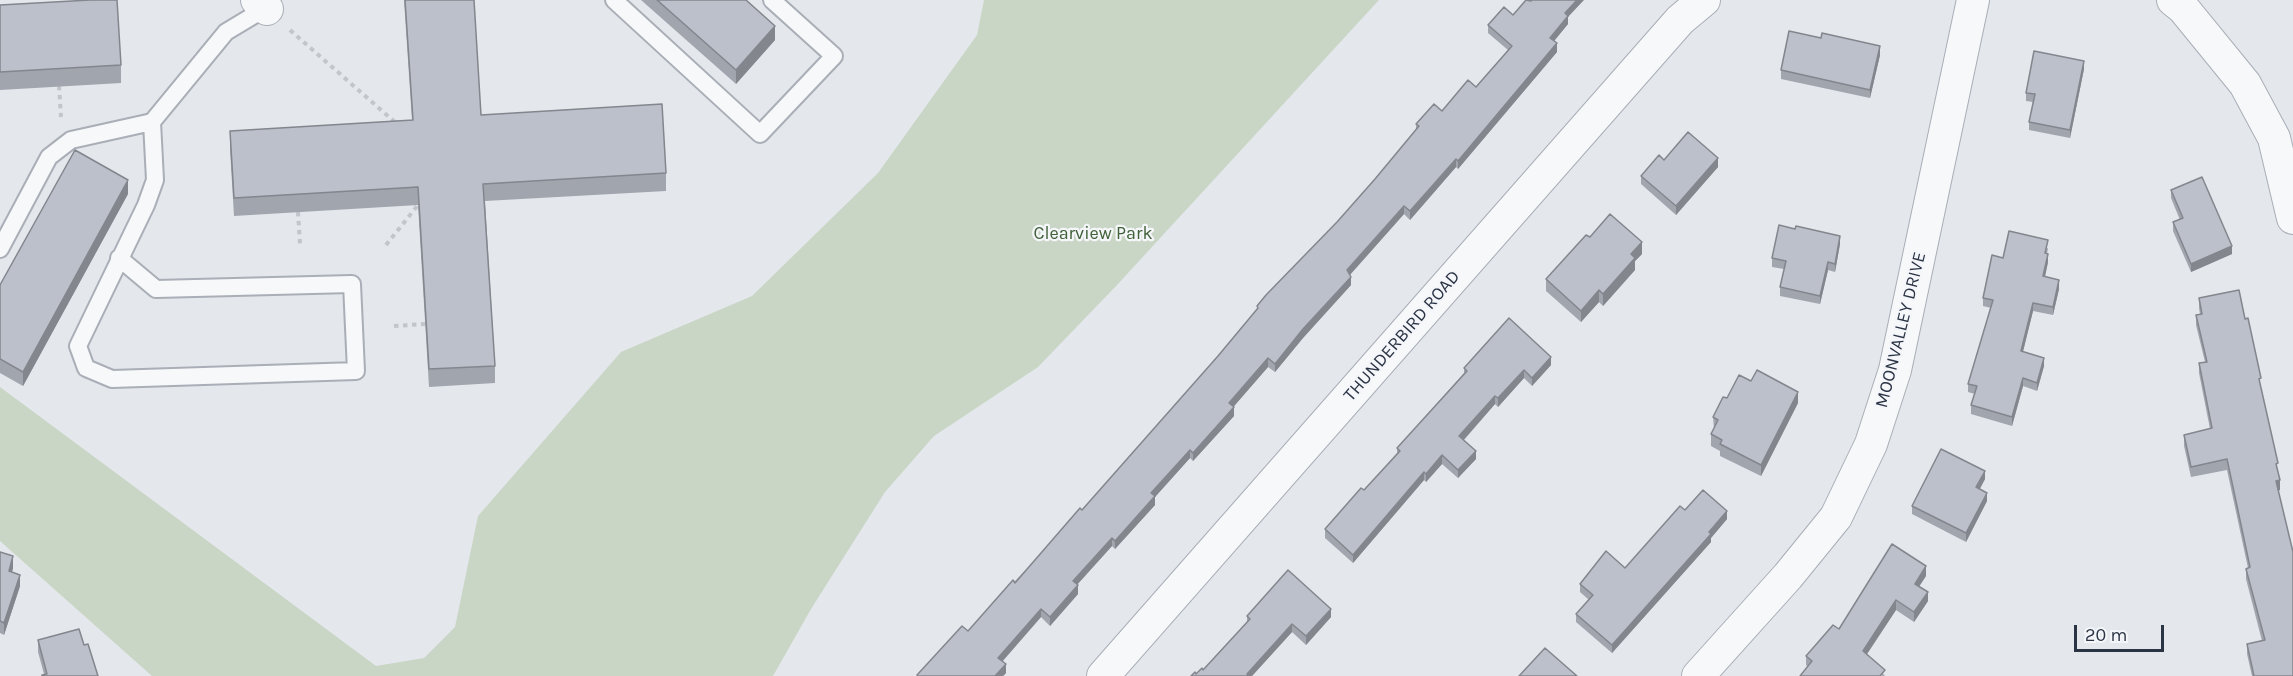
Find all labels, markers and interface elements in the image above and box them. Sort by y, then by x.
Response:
park label: Clearview Park [1033,223,1153,245]
street label: MOONVALLEY DRIVE [1871,250,1931,410]
street label: THUNDERBIRD ROAD [1339,266,1465,406]
scale bar [2077,613,2167,651]
text: 20 m [2085,624,2127,646]

